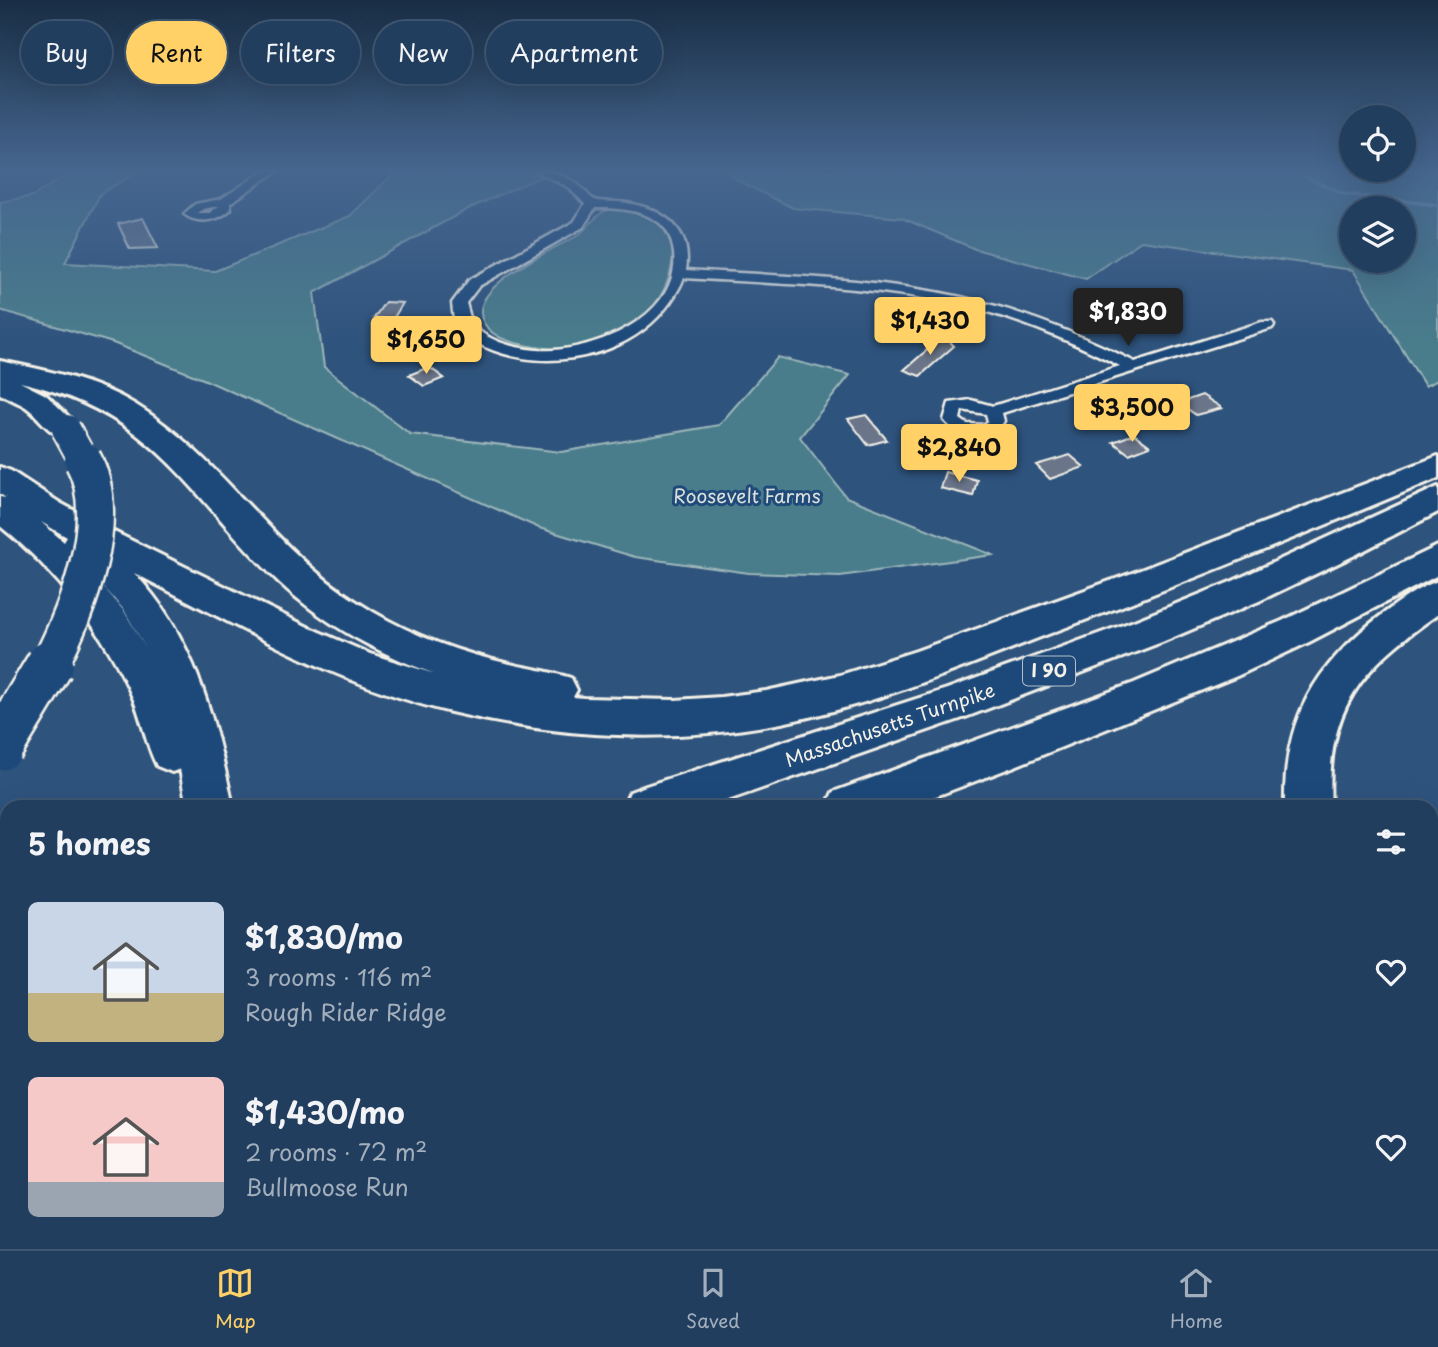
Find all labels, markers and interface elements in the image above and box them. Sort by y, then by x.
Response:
chip: Buy [21,21,112,84]
chip: Rent [126,21,227,84]
chip: Filters [241,21,360,84]
chip: New [374,21,472,84]
chip: Apartment [486,21,662,84]
map controls [1339,105,1416,273]
button: locate [1339,105,1416,182]
button: layers [1339,196,1416,273]
pin: $1,830 [1071,288,1185,348]
text: $1,830 [1089,293,1167,328]
pin: $1,430 [873,298,987,357]
text: $1,430 [890,302,970,337]
pin: $1,650 [369,316,483,376]
text: $1,650 [387,321,465,356]
pin: $3,500 [1075,384,1189,444]
text: $3,500 [1090,389,1174,424]
pin: $2,840 [902,424,1016,484]
text: $2,840 [917,429,1001,464]
park label: Roosevelt Farms [673,481,821,509]
road number: I 90 [1023,656,1075,686]
street label: Massachusetts Turnpike [781,675,998,773]
text: 5 homes [28,820,151,865]
icon: filters [1372,823,1410,861]
text: $1,830/mo [245,914,403,959]
icon: home [84,930,168,1014]
icon: heart [1372,953,1410,991]
text: 3 rooms · 116 m² [245,959,432,994]
text: Rough Rider Ridge [245,994,447,1029]
text: $1,430/mo [245,1089,405,1134]
icon: home [84,1105,168,1189]
icon: heart [1372,1128,1410,1166]
text: 2 rooms · 72 m² [245,1134,427,1169]
text: Bullmoose Run [245,1169,409,1204]
tab: Map [215,1264,256,1334]
tab: Saved [686,1264,740,1334]
tab: Home [1170,1264,1223,1334]

